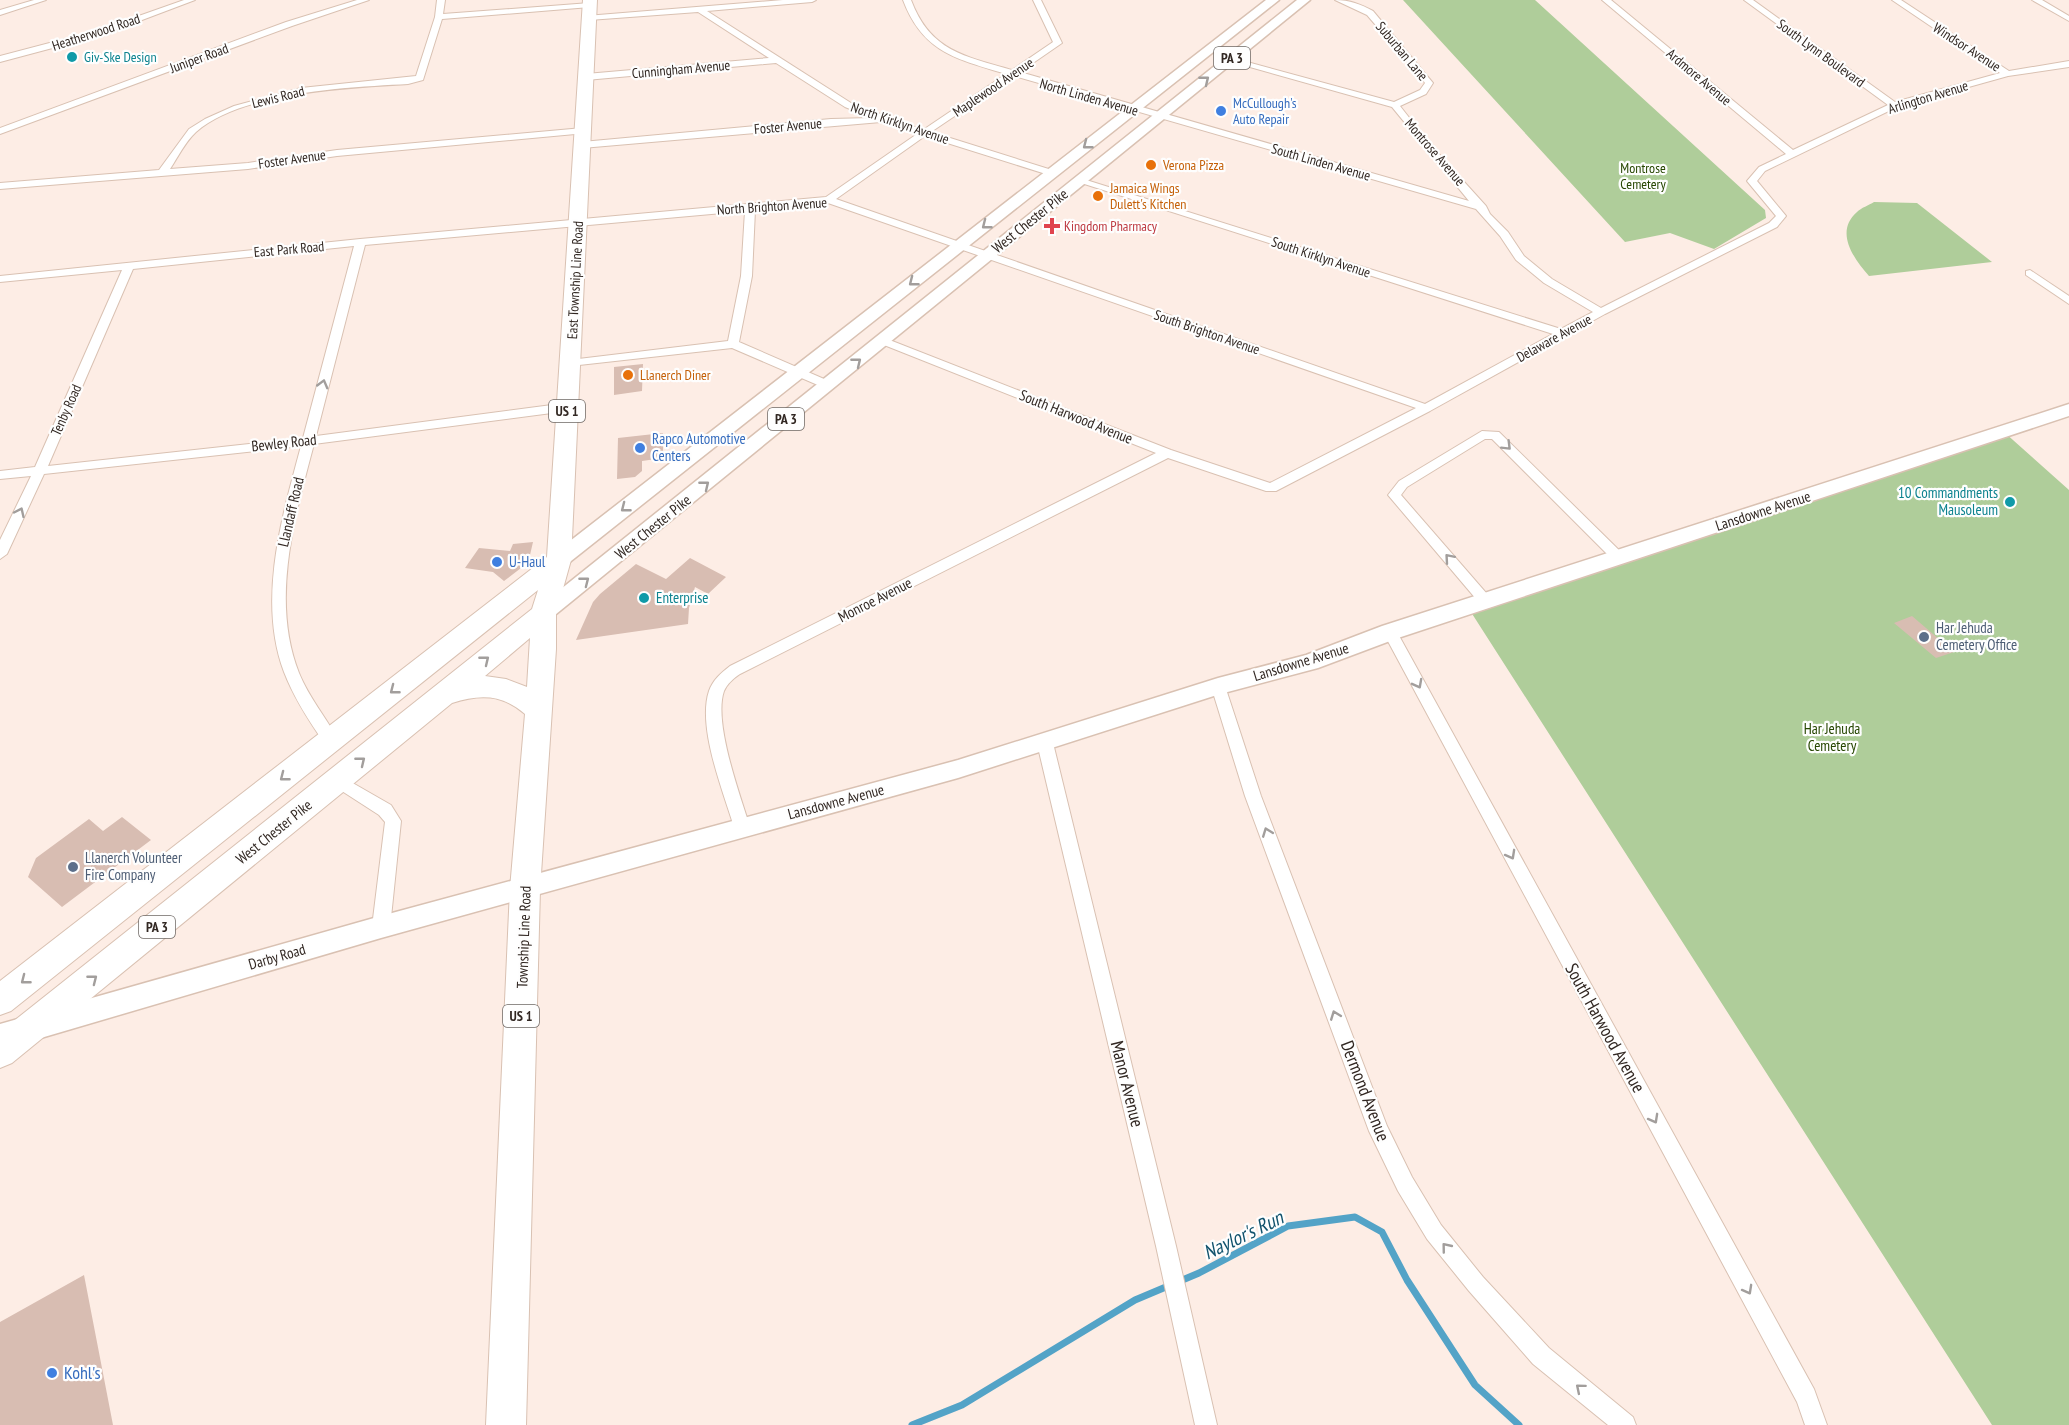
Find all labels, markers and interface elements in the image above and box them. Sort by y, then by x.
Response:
street label: Heatherwood Road [50,9,142,55]
street label: South Lynn Boulevard [1773,15,1869,91]
street label: Suburban Lane [1372,18,1432,85]
street label: Windsor Avenue [1930,18,2004,76]
street label: Juniper Road [166,39,231,77]
street label: Ardmore Avenue [1663,45,1735,110]
road number: PA 3 [1214,47,1250,69]
place label: Giv-Ske Design [84,48,157,66]
marker: Giv-Ske Design [65,50,79,64]
street label: Maplewood Avenue [949,53,1037,121]
street label: Cunningham Avenue [631,56,731,82]
street label: North Linden Avenue [1038,74,1141,120]
one-way arrow [1198,76,1209,87]
street label: Arlington Avenue [1886,76,1970,118]
street label: Lewis Road [250,82,306,112]
place label: McCullough's Auto Repair [1233,94,1297,128]
street label: North Kirklyn Avenue [849,98,952,148]
marker: McCullough's Auto Repair [1214,104,1228,118]
street label: Foster Avenue [753,114,823,138]
street label: Montrose Avenue [1401,115,1469,190]
one-way arrow [1083,138,1094,149]
street label: South Linden Avenue [1269,139,1373,185]
street label: Foster Avenue [257,145,327,173]
place label: Verona Pizza [1162,156,1224,174]
marker: Verona Pizza [1144,158,1158,172]
park label: Montrose Cemetery [1620,159,1666,193]
place label: Jamaica Wings Dulett's Kitchen [1109,179,1186,213]
street label: West Chester Pike [988,184,1072,257]
marker: Jamaica Wings Dulett's Kitchen [1091,189,1105,203]
street label: North Brighton Avenue [716,193,828,219]
place label: Kingdom Pharmacy [1064,217,1158,235]
one-way arrow [981,218,992,229]
marker: Kingdom Pharmacy [1045,219,1059,233]
street label: East Township Line Road [563,220,587,340]
street label: South Kirklyn Avenue [1269,233,1373,282]
street label: East Park Road [253,237,325,261]
one-way arrow [909,274,920,285]
street label: South Brighton Avenue [1152,305,1262,359]
street label: Delaware Avenue [1513,310,1595,366]
one-way arrow [850,358,861,369]
place label: Llanerch Diner [640,366,711,384]
marker: Llanerch Diner [621,368,635,382]
one-way arrow [316,379,329,389]
street label: Tenby Road [47,381,85,439]
street label: South Harwood Avenue [1017,385,1136,448]
road number: US 1 [549,400,585,422]
road number: PA 3 [768,408,804,430]
place label: Rapco Automotive Centers [652,429,746,465]
street label: Bewley Road [250,430,317,455]
one-way arrow [1500,440,1511,450]
marker: Rapco Automotive Centers [633,441,647,455]
street label: Llandaff Road [273,475,308,549]
one-way arrow [698,481,709,492]
place label: 10 Commandments Mausoleum [1898,483,1998,519]
street label: Lansdowne Avenue [1713,486,1813,535]
street label: West Chester Pike [611,490,695,563]
marker: 10 Commandments Mausoleum [2003,495,2017,509]
one-way arrow [621,501,632,512]
one-way arrow [12,508,24,519]
place label: U-Haul [509,552,546,571]
one-way arrow [1445,554,1456,565]
marker: U-Haul [490,555,504,569]
street label: Monroe Avenue [835,573,915,626]
one-way arrow [578,578,589,589]
place label: Enterprise [656,588,709,607]
marker: Enterprise [637,591,651,605]
place label: Har Jehuda Cemetery Office [1936,618,2017,654]
marker: Har Jehuda Cemetery Office [1917,630,1931,644]
street label: Lansdowne Avenue [1251,638,1351,685]
one-way arrow [478,656,489,667]
one-way arrow [1411,678,1422,688]
one-way arrow [390,682,401,693]
park label: Har Jehuda Cemetery [1804,719,1860,755]
one-way arrow [354,758,365,769]
one-way arrow [279,769,290,780]
street label: Lansdowne Avenue [786,780,886,823]
street label: West Chester Pike [232,795,316,868]
one-way arrow [1261,828,1274,838]
place label: Llanerch Volunteer Fire Company [85,848,183,884]
one-way arrow [1504,849,1515,859]
marker: Llanerch Volunteer Fire Company [66,860,80,874]
street label: Township Line Road [512,885,535,989]
road number: PA 3 [139,916,175,938]
street label: Darby Road [246,939,308,974]
street label: South Harwood Avenue [1560,959,1651,1096]
one-way arrow [21,973,32,984]
one-way arrow [86,975,97,986]
road number: US 1 [503,1005,539,1027]
one-way arrow [1330,1010,1343,1021]
street label: Dermond Avenue [1336,1037,1395,1144]
street label: Manor Avenue [1106,1038,1149,1129]
one-way arrow [1647,1113,1658,1123]
water label: Naylor's Run [1199,1204,1288,1265]
one-way arrow [1442,1242,1453,1253]
one-way arrow [1741,1284,1752,1294]
place label: Kohl's [64,1361,100,1384]
marker: Kohl's [45,1366,59,1380]
one-way arrow [1576,1384,1587,1395]

